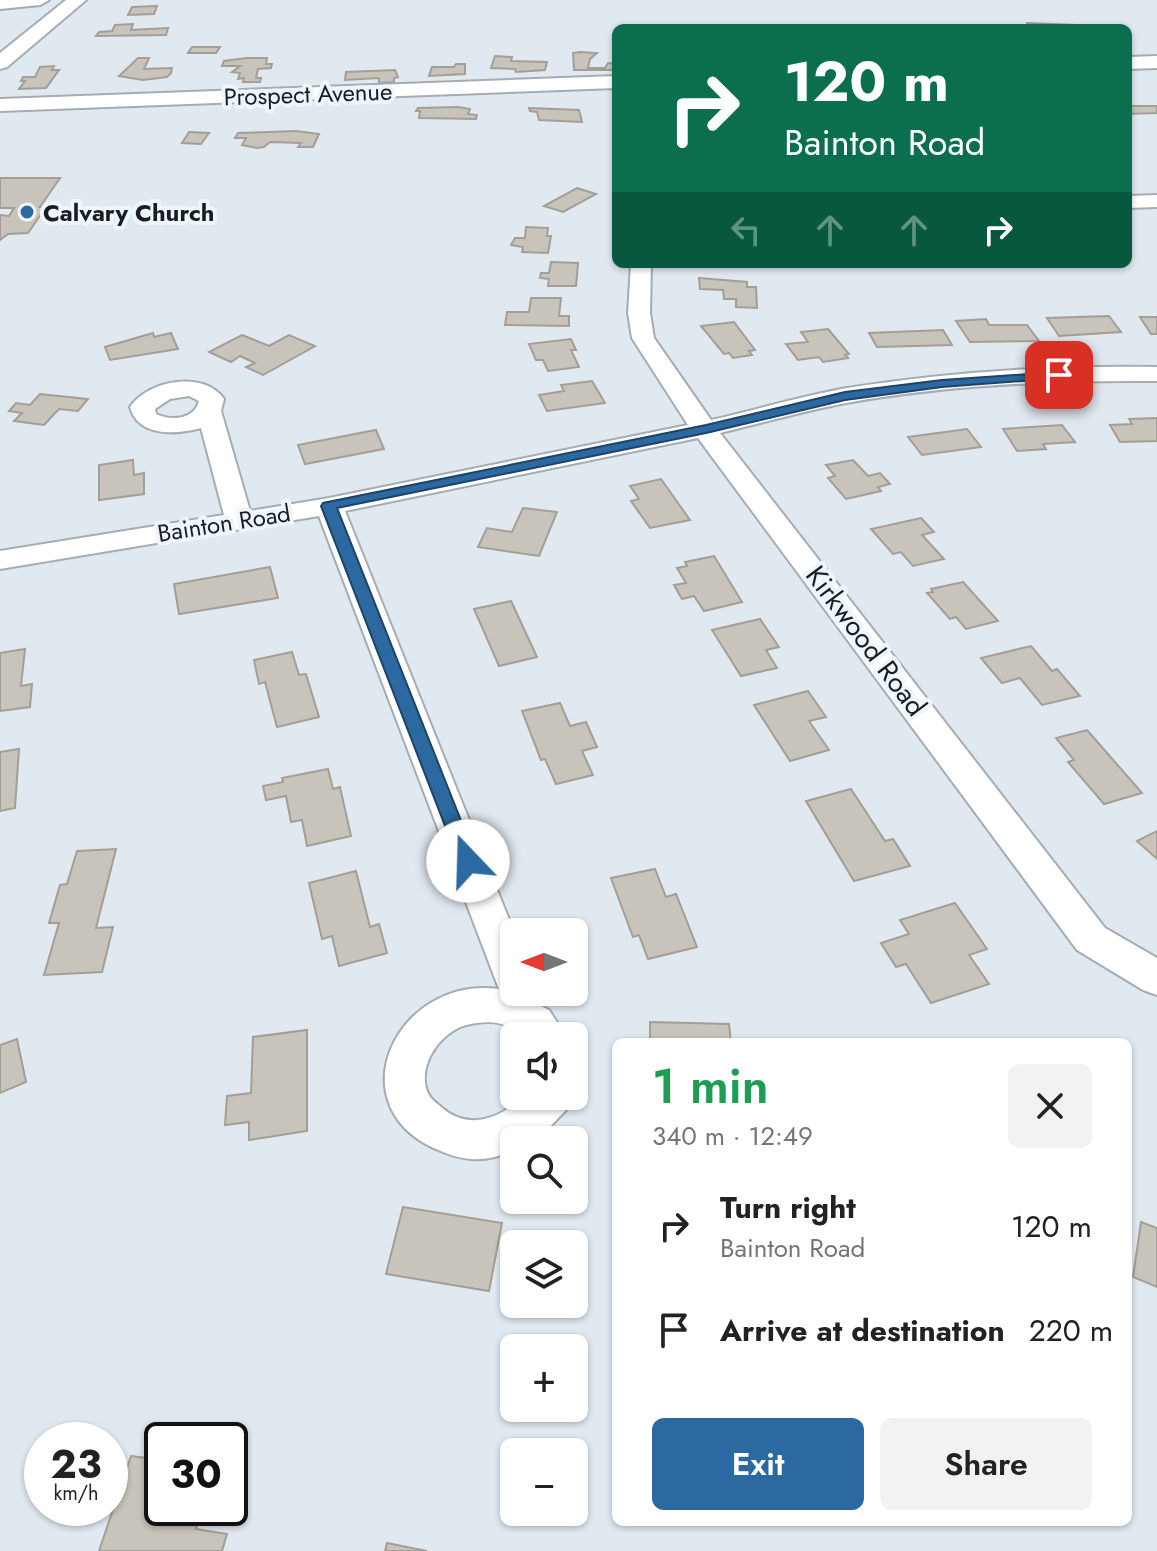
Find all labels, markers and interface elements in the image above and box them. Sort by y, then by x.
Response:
text: 120 m [784,41,949,122]
icon: right [652,56,756,160]
street label: Prospect Avenue [223,74,393,114]
text: Bainton Road [784,116,985,168]
place label: Calvary Church [43,195,214,230]
marker: Calvary Church [18,203,36,221]
icon: left [724,208,768,252]
icon: ahead [808,208,852,252]
icon: ahead [892,208,936,252]
icon: right [976,208,1020,252]
pin [1025,341,1093,409]
icon: arrive [1037,353,1081,397]
street label: Bainton Road [155,495,293,551]
street label: Kirkwood Road [796,557,936,725]
position arrow [426,819,510,903]
north arrow [500,918,588,1006]
map controls [500,918,588,1526]
button: sound [500,1022,588,1110]
text: 1 min [652,1052,769,1121]
button: close [1008,1064,1092,1148]
text: 340 m · 12:49 [652,1117,813,1155]
button: search [500,1126,588,1214]
text: Turn right [720,1186,856,1229]
icon: right [652,1204,696,1248]
text: 120 m [1011,1205,1092,1248]
text: Bainton Road [720,1229,865,1267]
button: layers [500,1230,588,1318]
icon: arrive [652,1308,696,1352]
text: Arrive at destination [720,1309,1005,1352]
text: 220 m [1029,1309,1113,1352]
button: + [500,1334,588,1422]
button: Exit [652,1418,864,1510]
button: Share [880,1418,1092,1510]
speed limit sign: 30 [144,1422,248,1526]
text: 23 [50,1435,102,1493]
button: − [500,1438,588,1526]
text: km/h [53,1479,99,1508]

